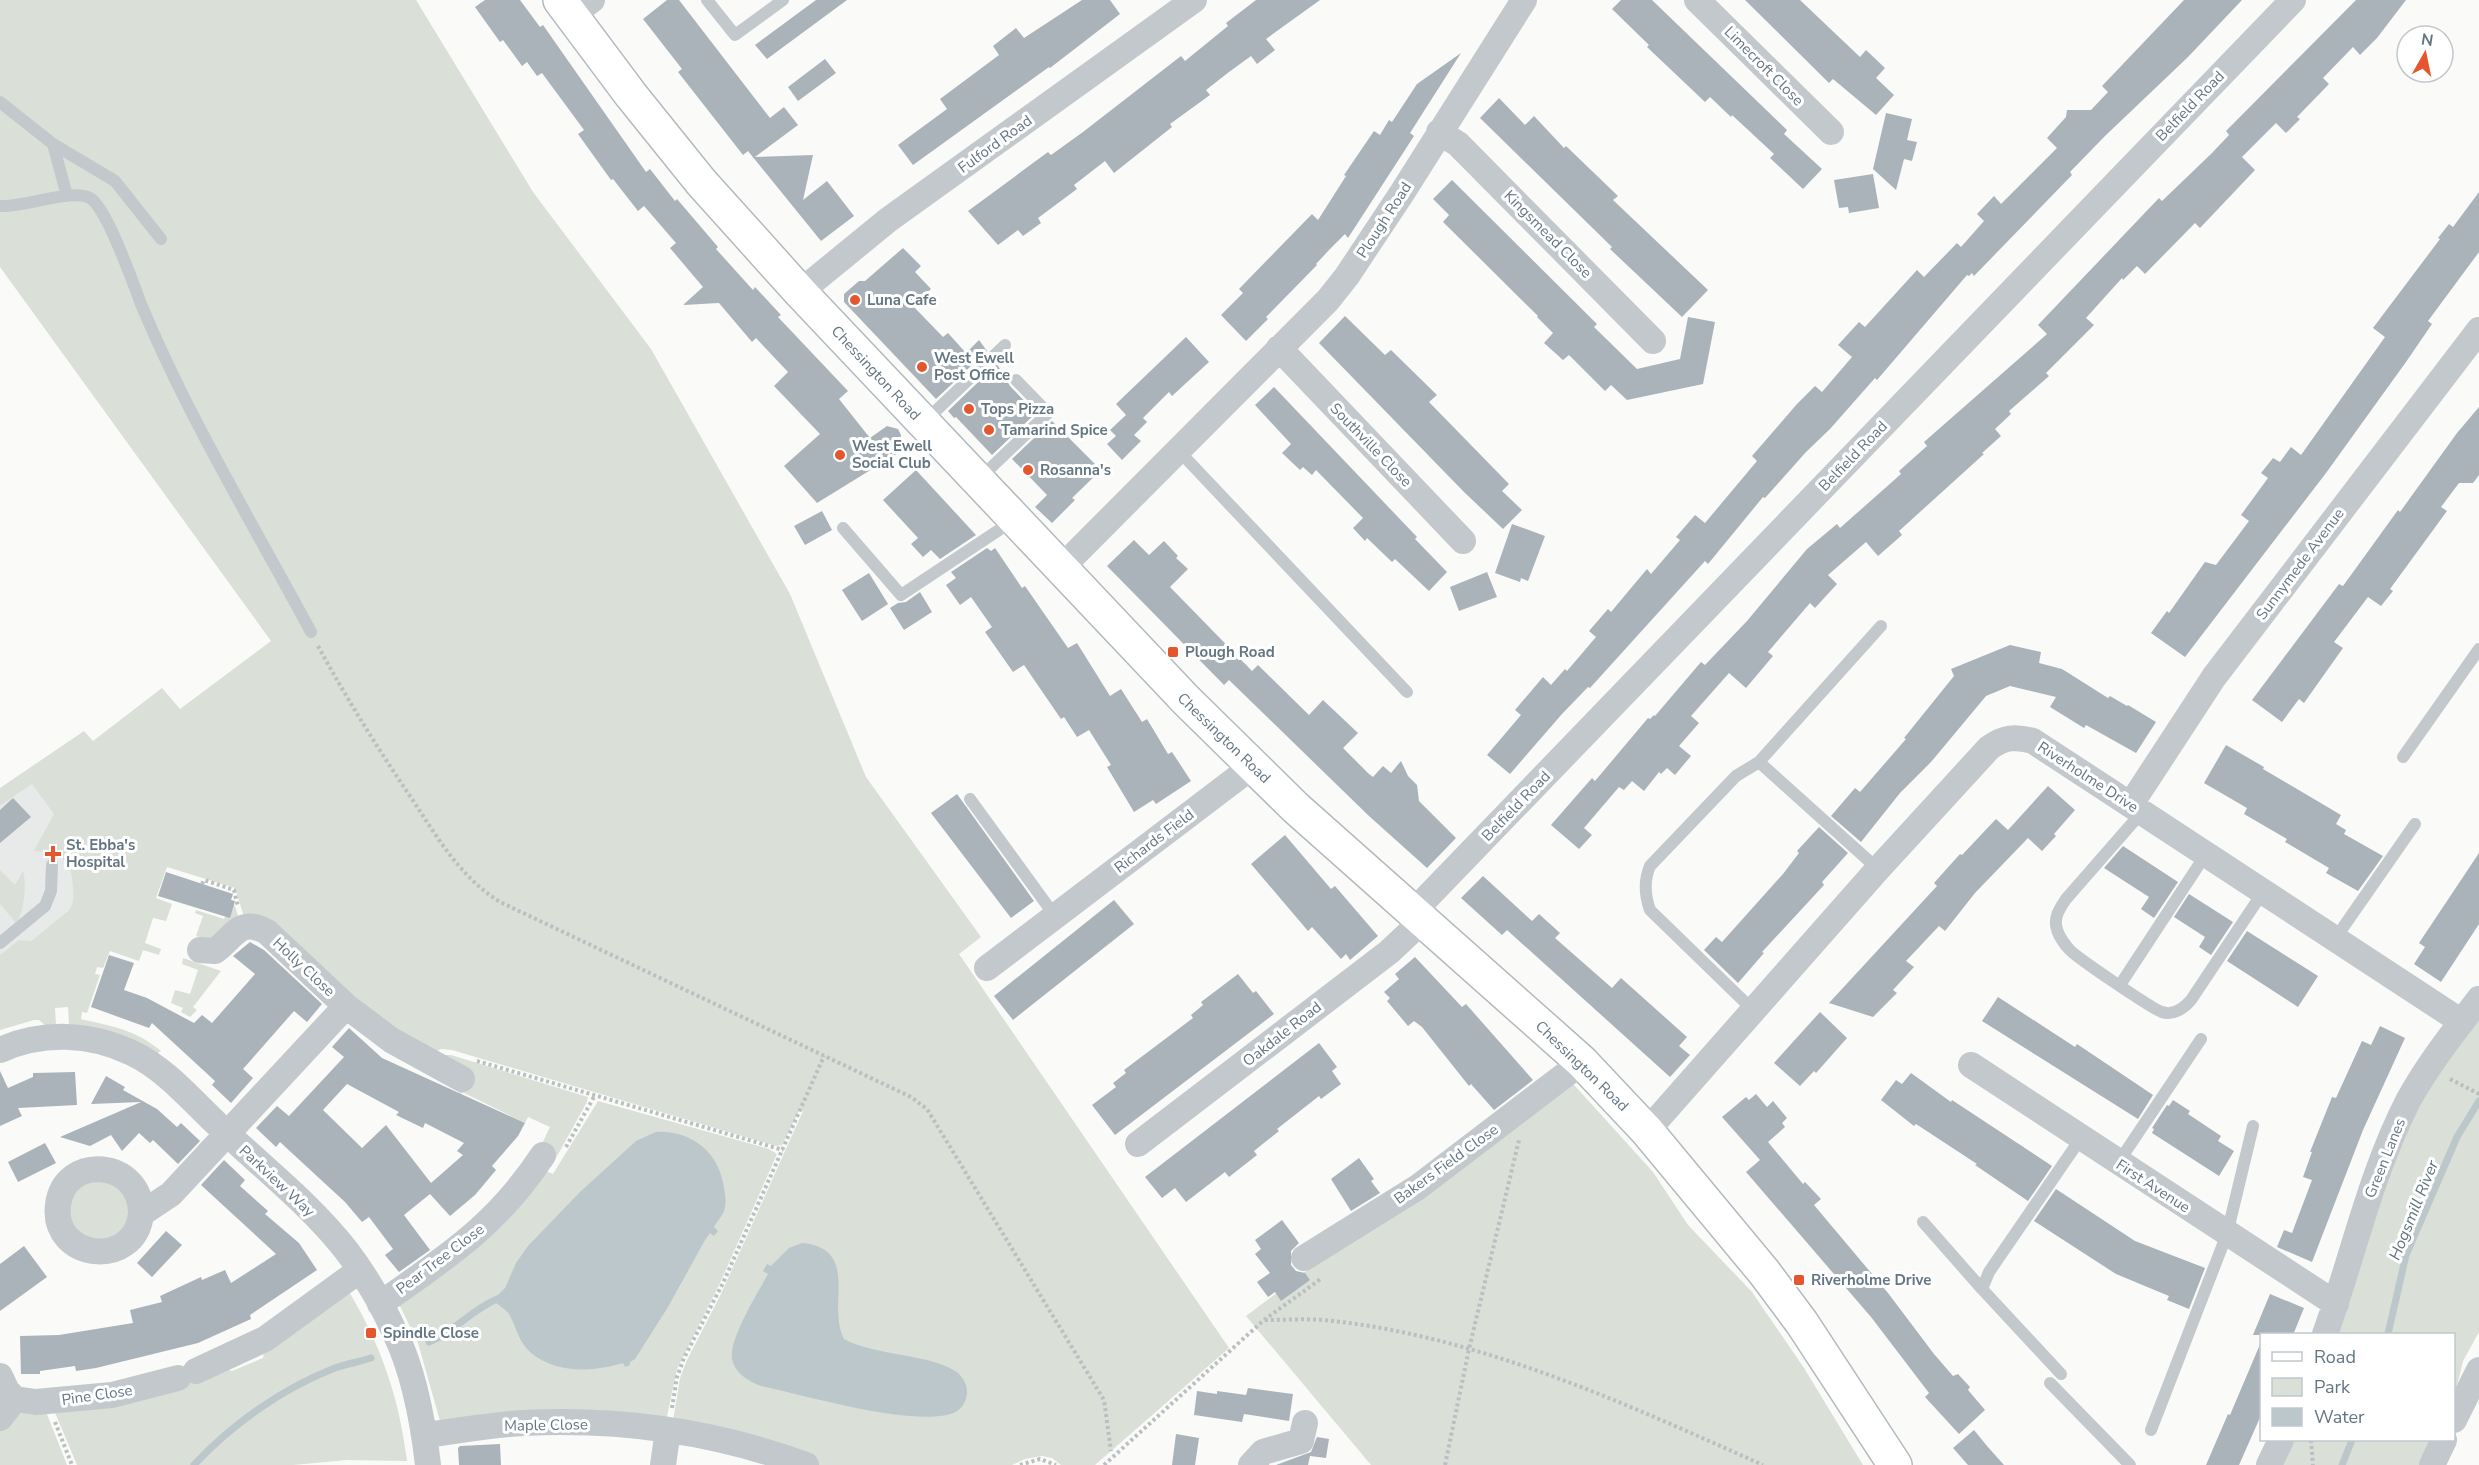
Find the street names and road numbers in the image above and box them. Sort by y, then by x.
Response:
street label: Limecroft Close [1720,22,1808,110]
street label: Belfield Road [2151,66,2229,146]
street label: Fulford Road [954,110,1036,178]
street label: Plough Road [1352,178,1416,262]
street label: Kingsmead Close [1500,186,1596,282]
street label: Chessington Road [827,321,925,425]
street label: Southville Close [1326,399,1416,491]
street label: Belfield Road [1814,416,1892,496]
street label: Sunnymede Avenue [2251,504,2349,624]
street label: Chessington Road [1173,688,1275,788]
street label: Riverholme Drive [2034,737,2142,817]
street label: Belfield Road [1477,766,1555,846]
street label: Richards Field [1110,804,1198,878]
street label: Holly Close [269,933,339,1001]
street label: Oakdale Road [1239,997,1325,1071]
street label: Chessington Road [1531,1016,1633,1116]
street label: Green Lanes [2360,1115,2410,1201]
street label: Bakers Field Close [1390,1119,1502,1209]
street label: Parkview Way [235,1141,319,1221]
street label: First Avenue [2112,1155,2194,1217]
street label: Pear Tree Close [392,1219,488,1299]
street label: Pine Close [60,1380,134,1410]
street label: Maple Close [504,1414,588,1436]

